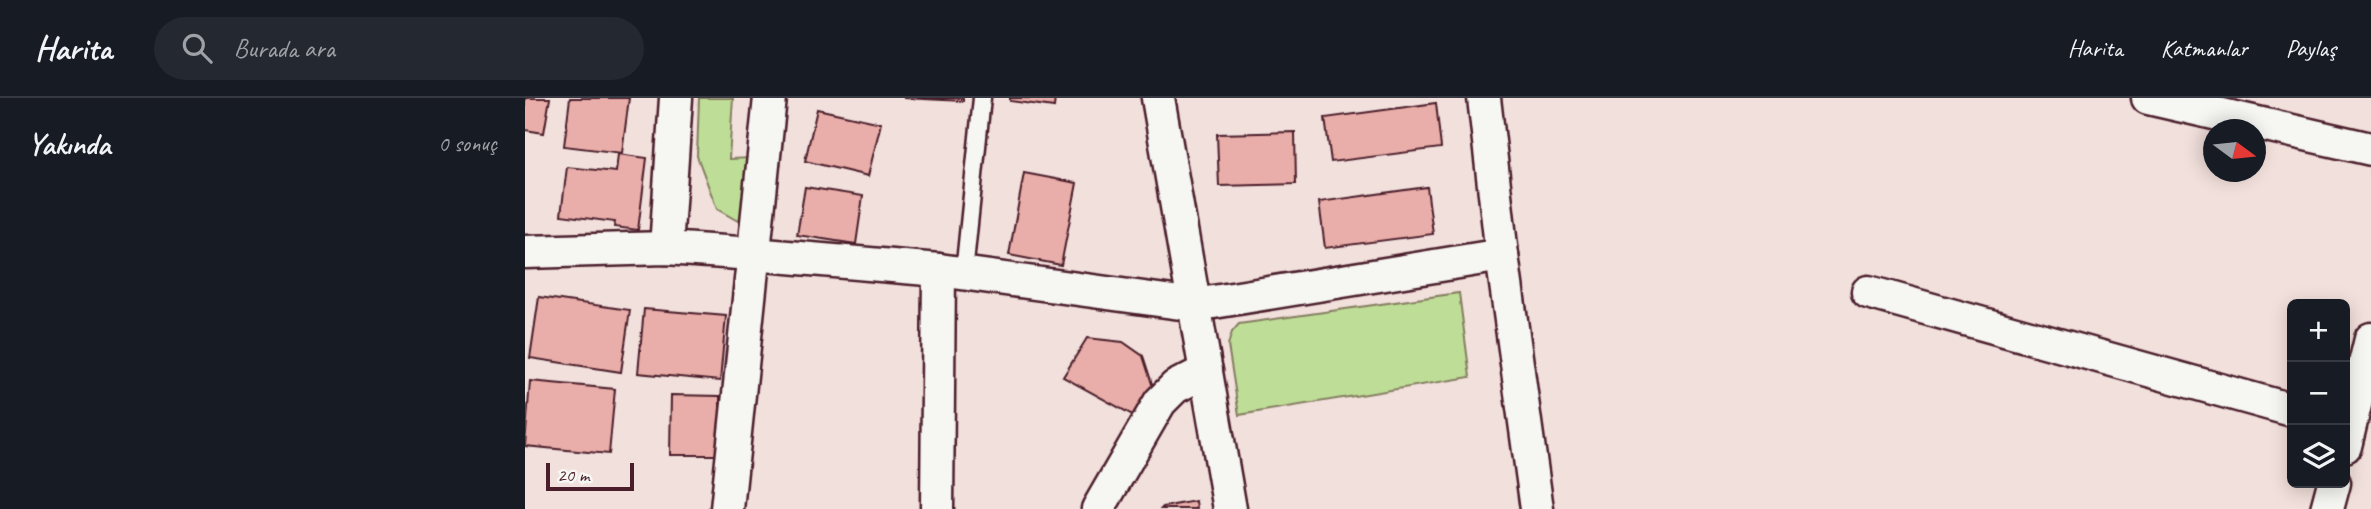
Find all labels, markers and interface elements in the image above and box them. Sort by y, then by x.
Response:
search box [154,17,644,80]
text: Harita [35,27,112,69]
icon: search [178,29,216,67]
text: Burada ara [234,32,335,65]
text: Harita [2068,33,2123,63]
text: Katmanlar [2161,33,2248,63]
text: Paylaş [2286,33,2336,63]
north arrow [2203,119,2266,182]
text: Yakında [28,125,110,163]
text: 0 sonuç [438,129,497,158]
map controls [2287,299,2350,488]
button: + [2287,299,2350,362]
button: − [2287,362,2350,425]
button: layers [2287,425,2350,488]
scale bar [546,460,633,492]
text: 20 m [557,463,589,487]

